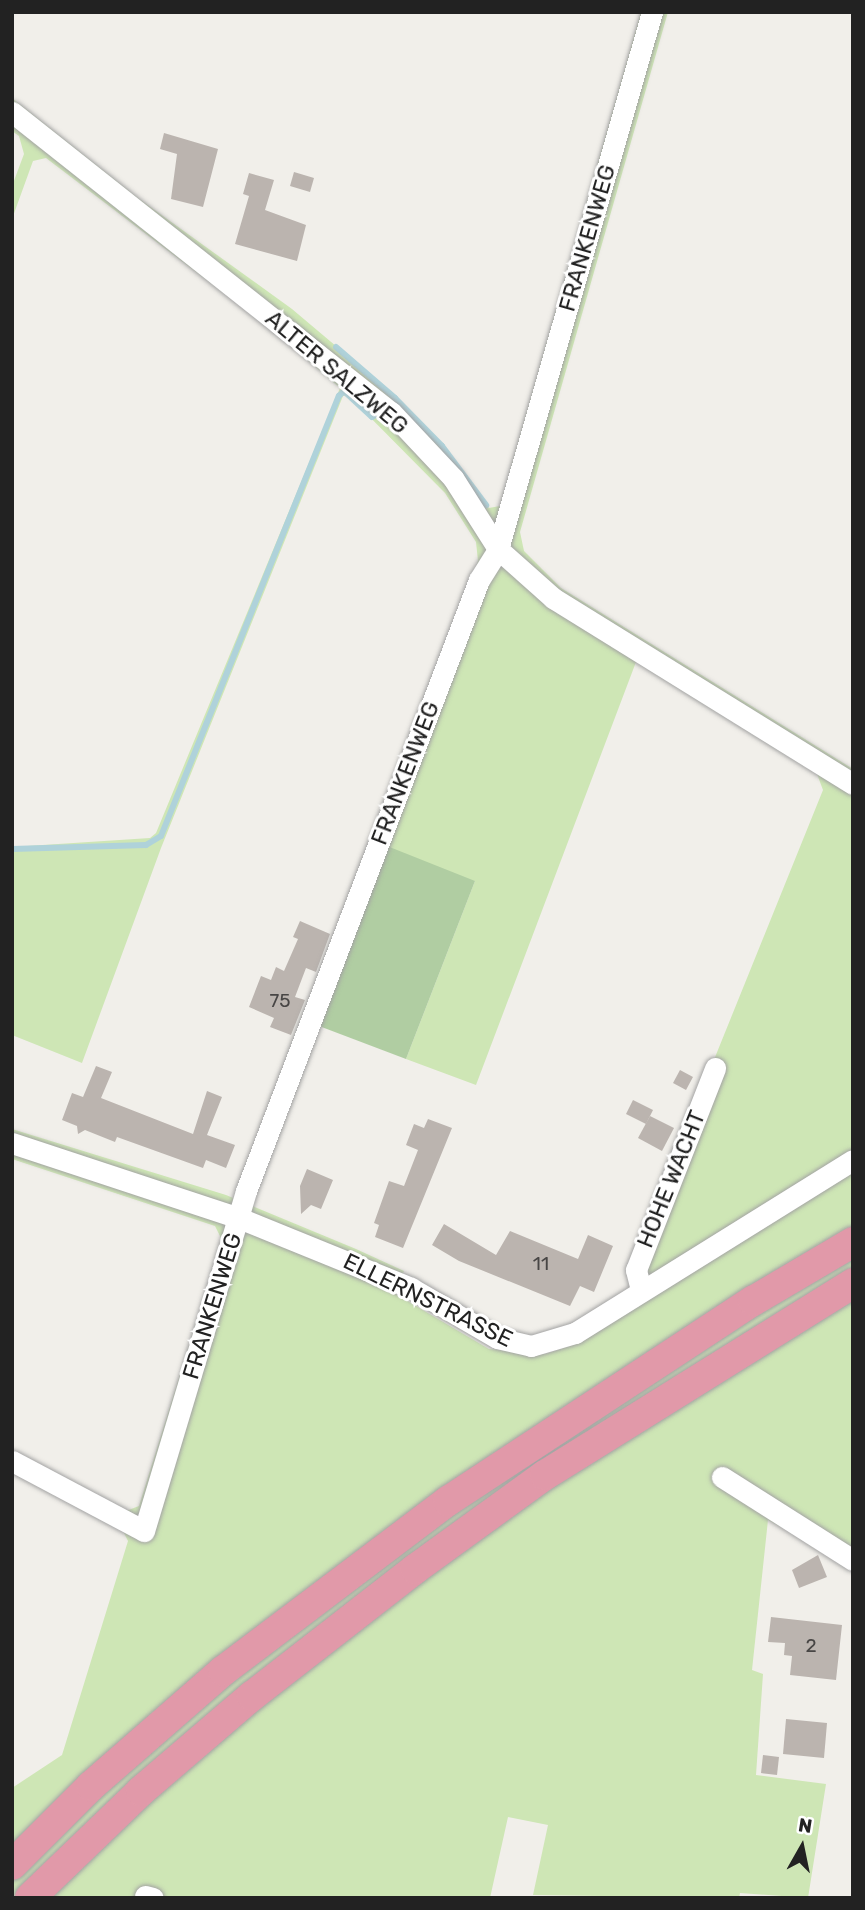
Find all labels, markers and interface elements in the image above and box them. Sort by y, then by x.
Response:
street label: FRANKENWEG [553,161,621,315]
street label: ALTER SALZWEG [260,304,414,440]
street label: FRANKENWEG [365,697,445,849]
house number: 75 [269,990,291,1012]
street label: HOHE WACHT [631,1106,711,1252]
street label: FRANKENWEG [177,1230,247,1382]
street label: ELLERNSTRASSE [339,1247,517,1353]
house number: 11 [533,1253,549,1275]
house number: 2 [805,1635,817,1657]
north arrow [767,1812,837,1882]
text: N [797,1813,814,1838]

